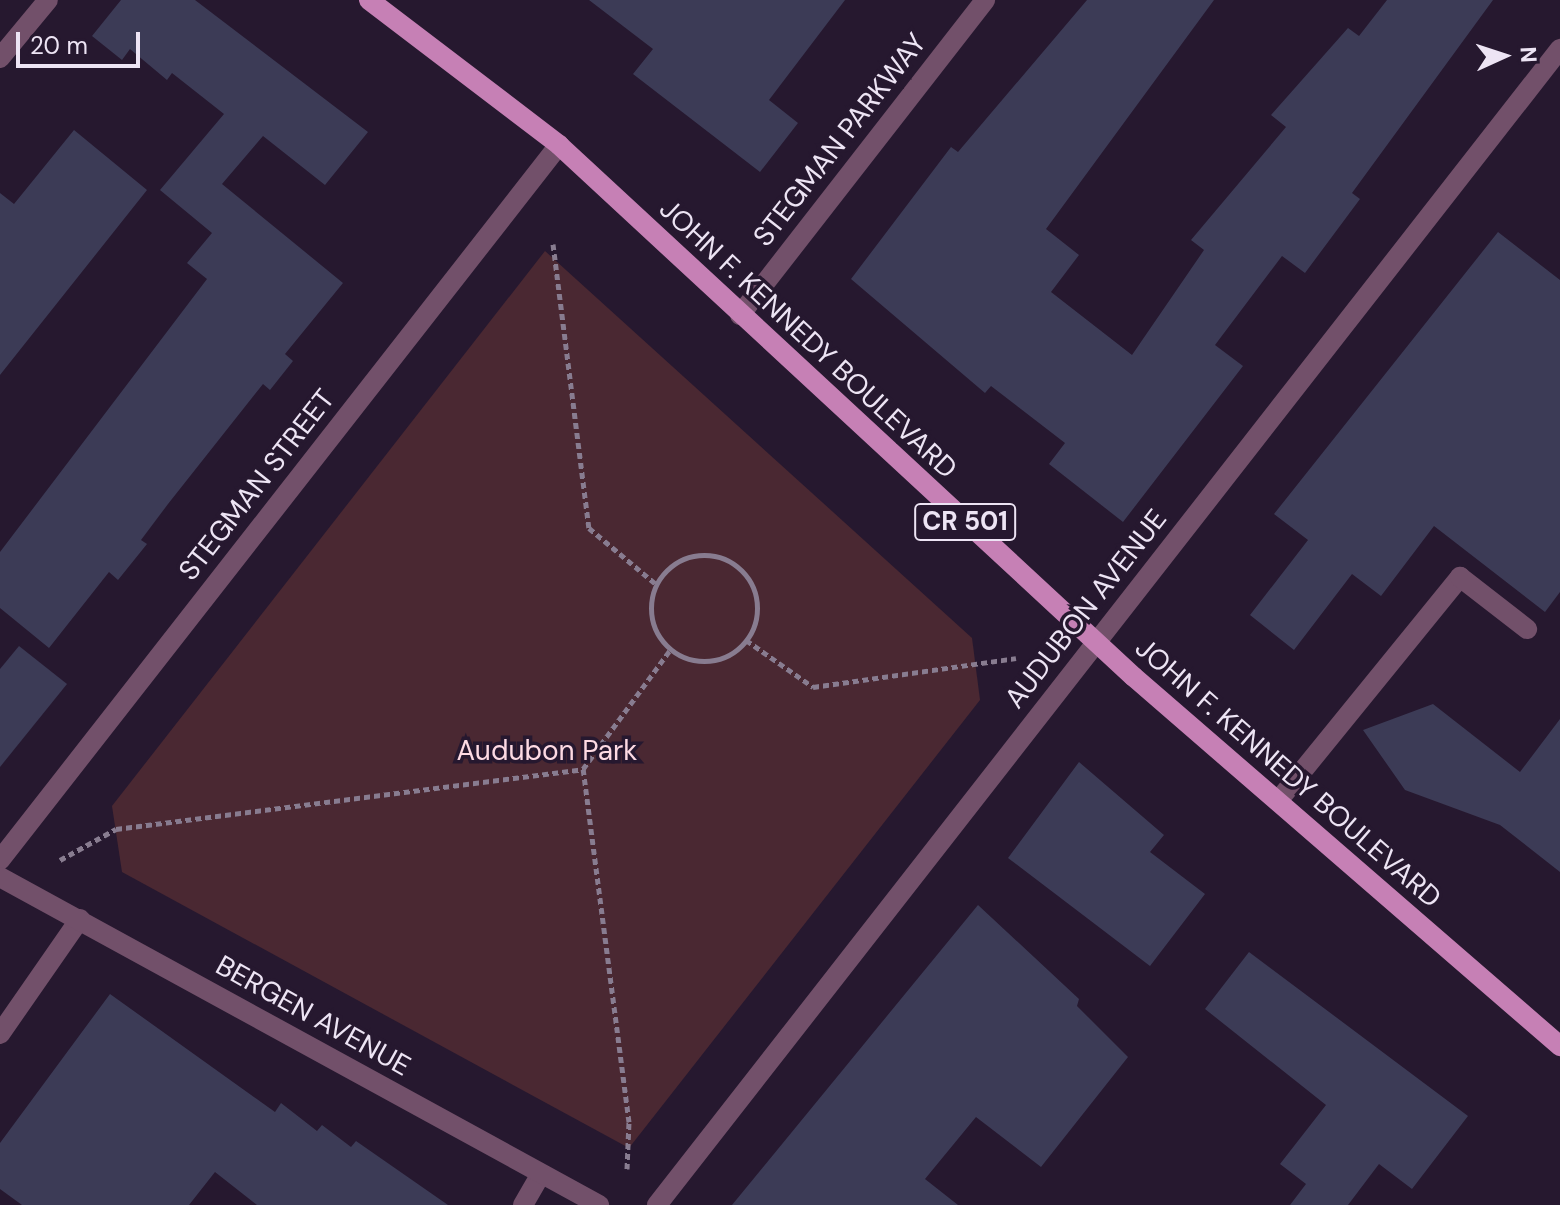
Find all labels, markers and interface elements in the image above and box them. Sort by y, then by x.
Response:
scale bar [20,16,144,66]
north arrow [1464,16,1544,96]
street label: STEGMAN PARKWAY [746,27,934,253]
text: 20 m [30,30,88,61]
text: N [1514,46,1543,63]
street label: JOHN F. KENNEDY BOULEVARD [652,192,964,486]
street label: STEGMAN STREET [172,383,342,587]
road number: CR 501 [913,500,1017,544]
street label: AUDUBON AVENUE [998,503,1174,715]
street label: JOHN F. KENNEDY BOULEVARD [1128,631,1448,915]
park label: Audubon Park [457,734,637,768]
street label: BERGEN AVENUE [210,949,416,1083]

